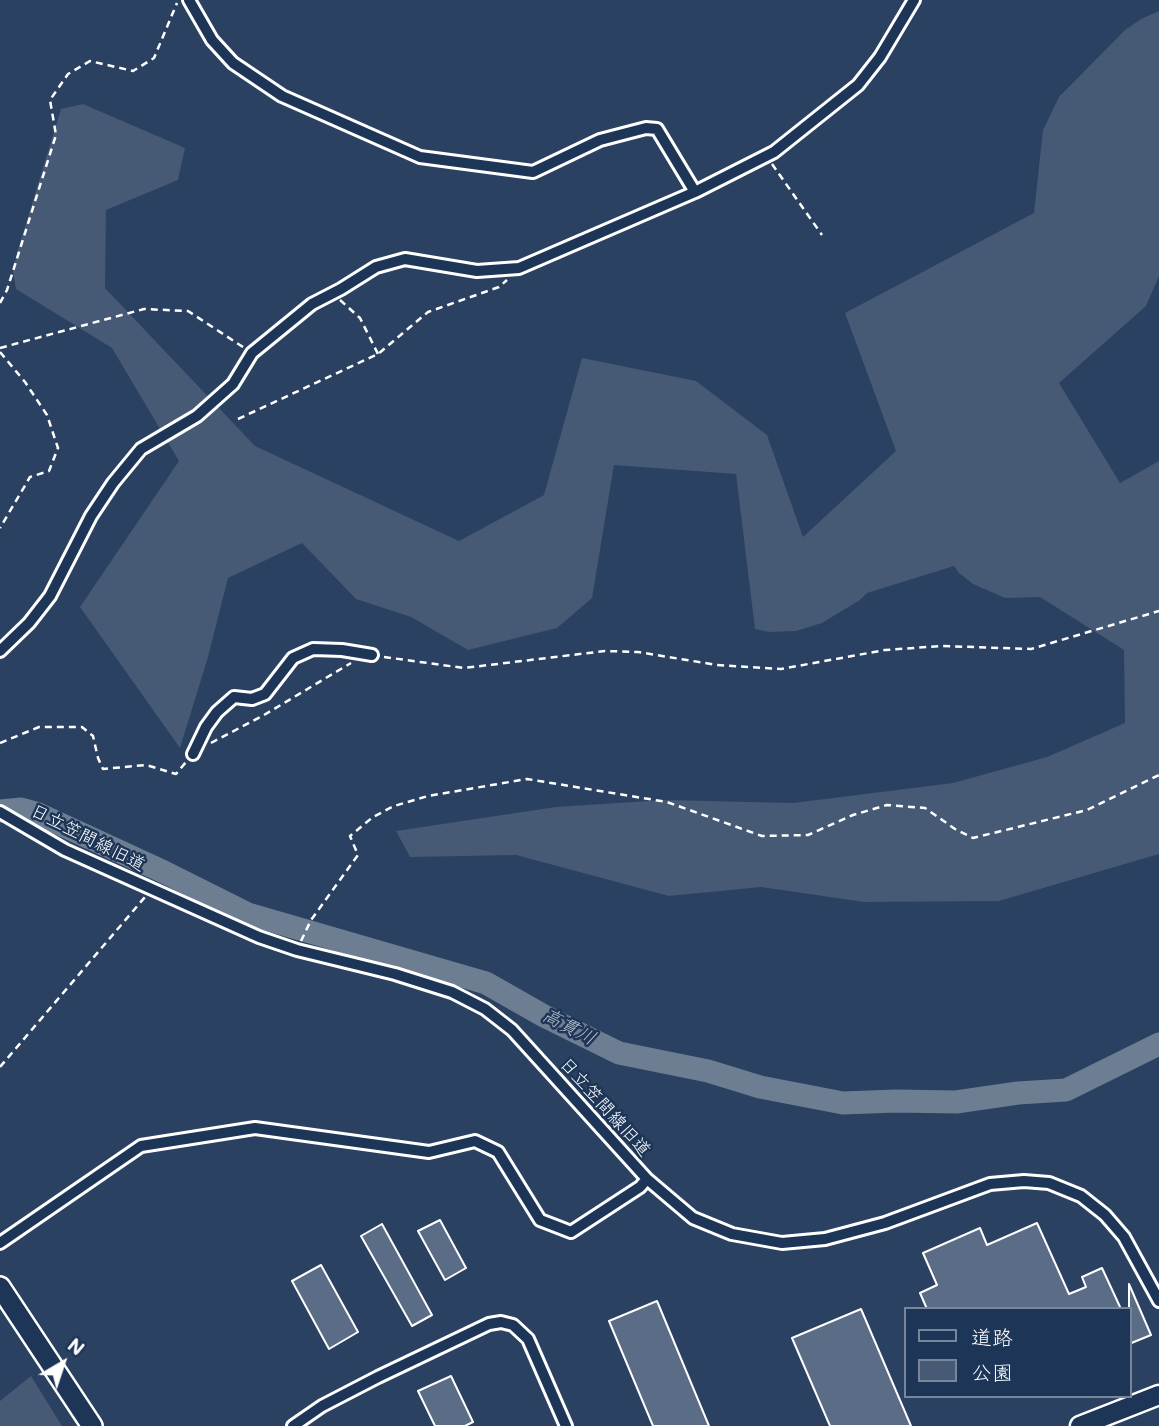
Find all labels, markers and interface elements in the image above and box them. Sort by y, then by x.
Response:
street label: 日立笠間線旧道 [27,800,149,876]
water label: 高貫川 [538,1004,600,1050]
street label: 日立笠間線旧道 [555,1053,655,1161]
legend [904,1307,1131,1398]
text: 道路 [971,1323,1013,1350]
north arrow [28,1328,98,1398]
text: N [63,1332,90,1361]
text: 公園 [971,1358,1013,1385]

